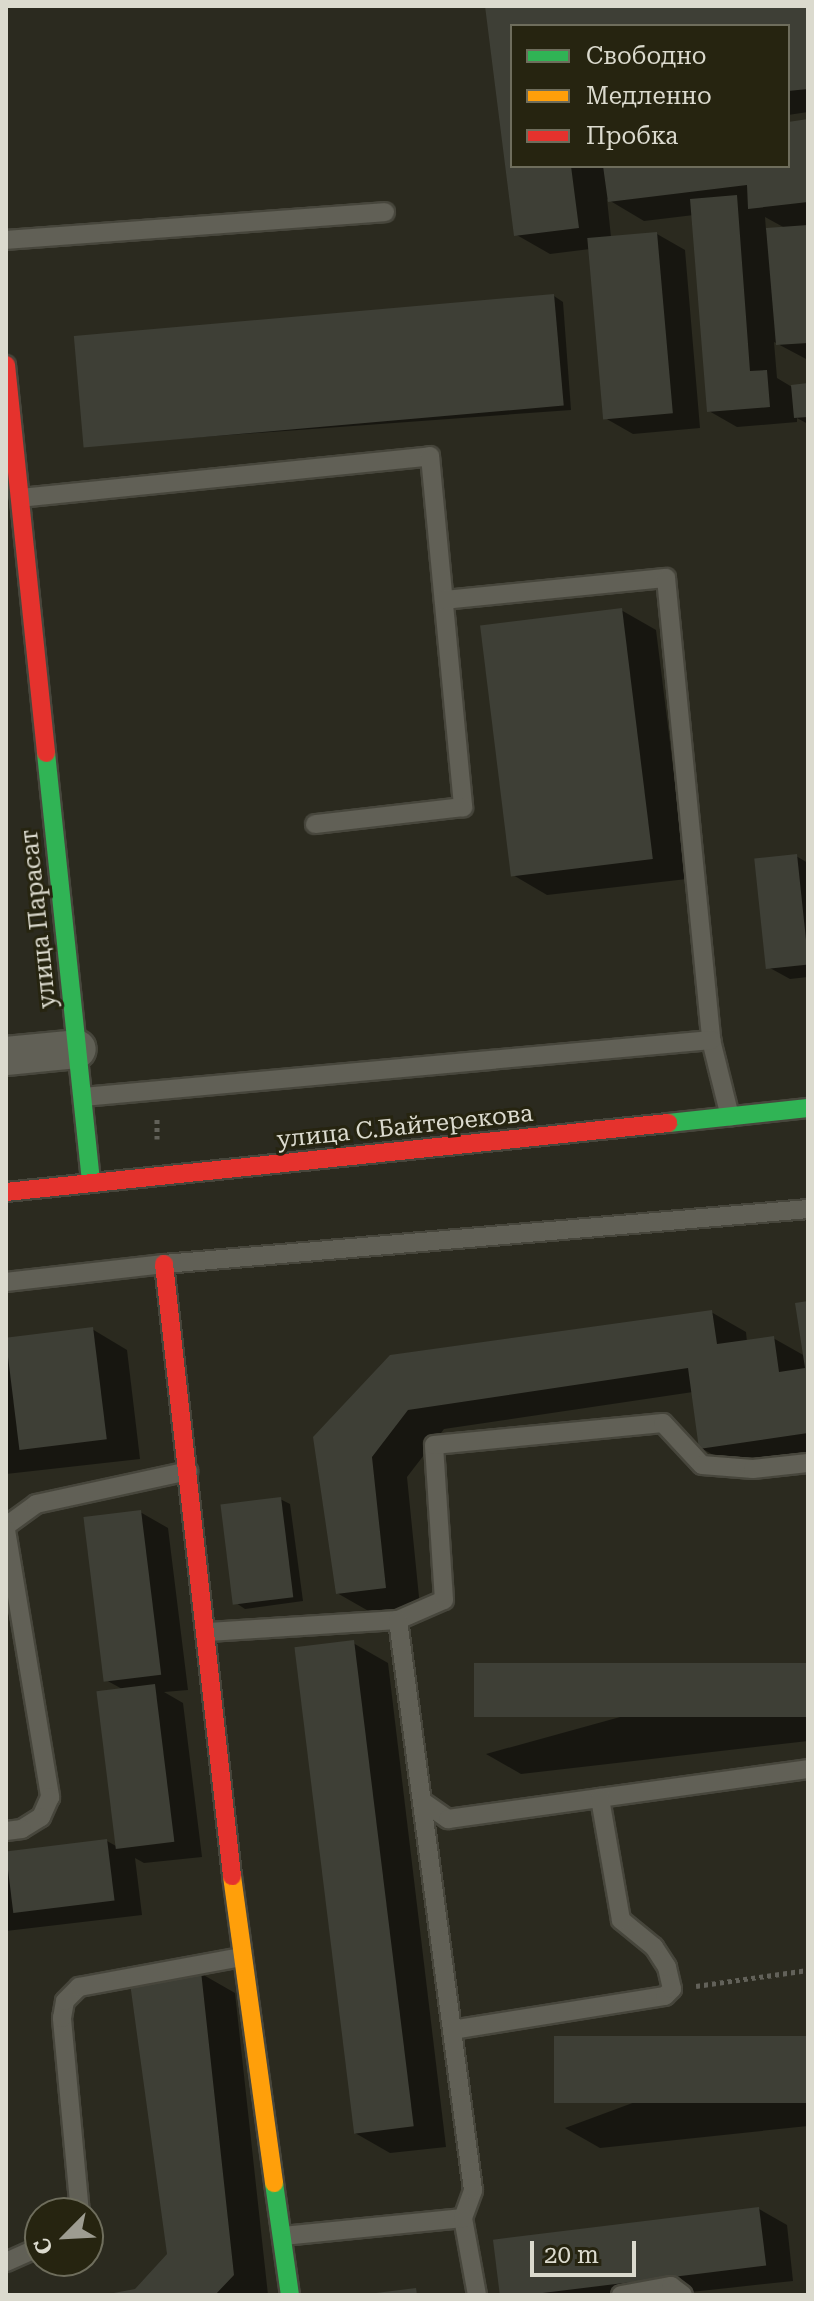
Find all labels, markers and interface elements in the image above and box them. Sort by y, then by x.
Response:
legend [510,24,790,168]
text: Свободно [586,42,707,70]
text: Медленно [586,82,712,110]
text: Пробка [586,122,678,150]
street label: улица Парасат [15,828,63,1010]
street label: улица С.Байтерекова [275,1099,535,1155]
north arrow [24,2197,104,2277]
scale bar [534,2225,640,2275]
text: С [29,2234,58,2258]
text: 20 m [544,2241,599,2269]

